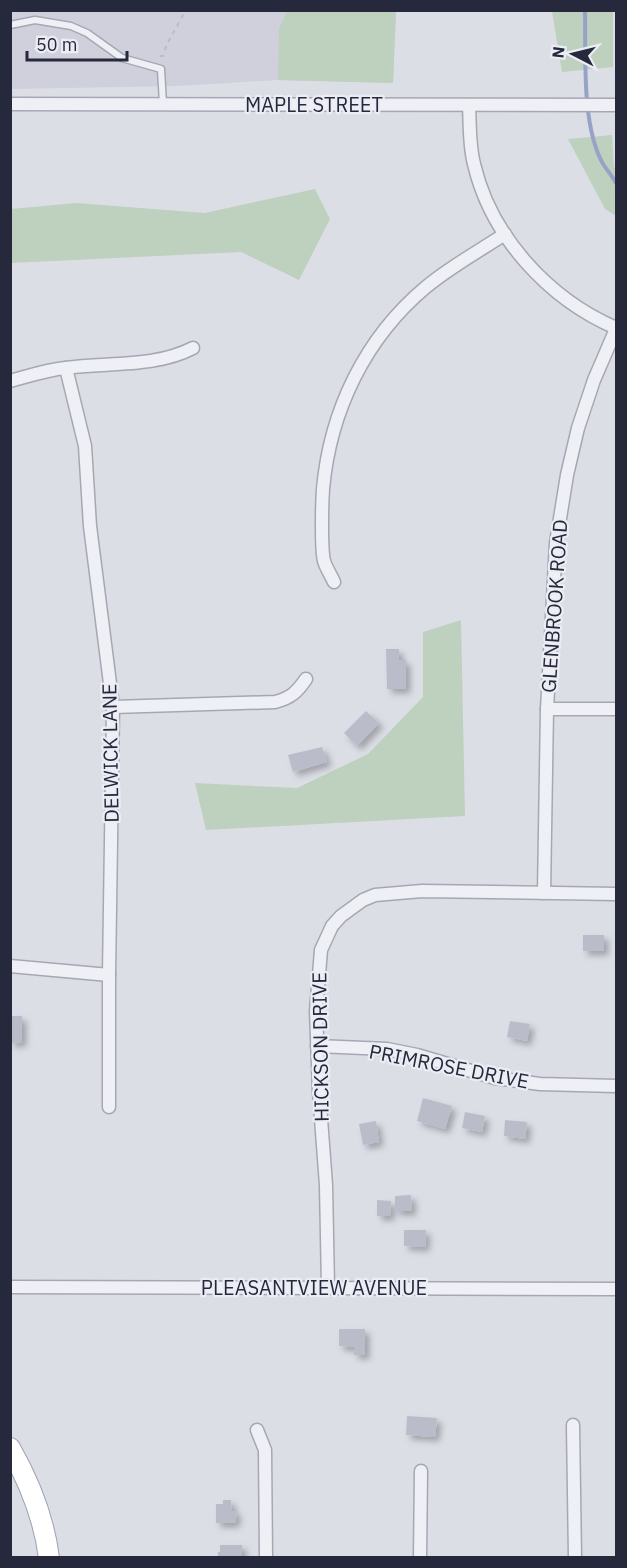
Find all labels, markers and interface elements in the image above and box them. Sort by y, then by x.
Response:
scale bar [27,24,128,62]
north arrow [543,24,603,84]
text: 50 m [36,33,78,56]
text: N [547,45,569,59]
street label: MAPLE STREET [245,91,383,118]
street label: GLENBROOK ROAD [534,518,574,694]
street label: DELWICK LANE [95,683,125,823]
street label: HICKSON DRIVE [305,972,335,1122]
street label: PRIMROSE DRIVE [367,1037,531,1095]
street label: PLEASANTVIEW AVENUE [201,1274,427,1301]

